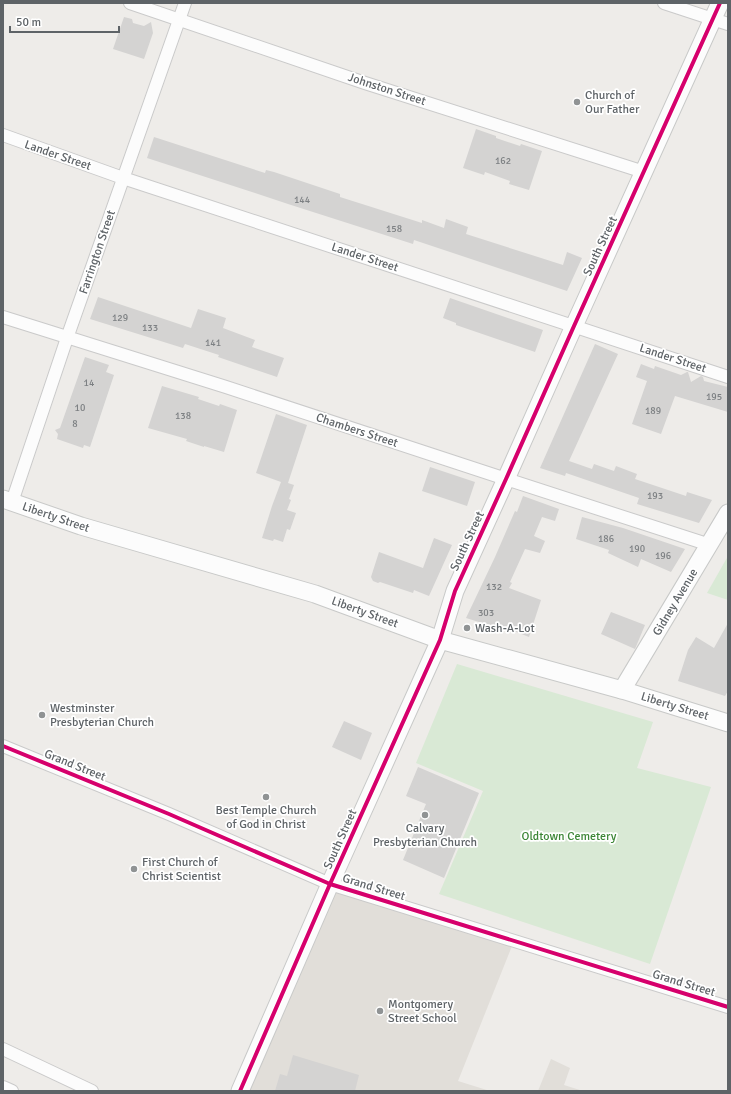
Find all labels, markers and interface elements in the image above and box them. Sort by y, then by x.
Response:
scale bar [10,8,119,34]
text: 50 m [16,15,41,30]
street label: Johnston Street [346,70,428,109]
place label: Church of Our Father [585,88,640,117]
marker: Church of Our Father [572,97,582,107]
street label: Lander Street [23,137,93,174]
house number: 162 [495,155,511,167]
house number: 144 [294,194,311,206]
street label: Farrington Street [76,208,119,296]
street label: South Street [580,214,621,278]
house number: 158 [386,223,402,235]
street label: Lander Street [329,240,400,275]
house number: 129 [112,312,128,324]
house number: 133 [142,322,158,334]
house number: 141 [205,337,221,349]
street label: Lander Street [637,341,708,376]
house number: 14 [84,377,95,389]
house number: 195 [706,391,722,403]
house number: 10 [75,402,85,414]
house number: 189 [645,405,661,417]
house number: 138 [175,410,191,422]
street label: Chambers Street [314,410,400,451]
house number: 8 [72,418,78,430]
house number: 193 [647,490,663,502]
street label: Liberty Street [20,499,91,536]
street label: South Street [447,509,488,573]
house number: 186 [598,533,614,545]
house number: 190 [629,543,645,555]
house number: 196 [655,550,671,562]
street label: Gidney Avenue [650,566,701,638]
house number: 132 [486,581,502,593]
street label: Liberty Street [329,593,400,631]
house number: 303 [478,607,494,619]
place label: Wash-A-Lot [475,621,535,636]
marker: Wash-A-Lot [462,623,472,633]
street label: Liberty Street [639,689,711,724]
place label: Westminster Presbyterian Church [50,701,154,730]
marker: Westminster Presbyterian Church [37,710,47,720]
street label: Grand Street [42,746,108,785]
marker: Best Temple Church of God in Christ [261,792,271,802]
place label: Best Temple Church of God in Christ [216,803,316,832]
street label: South Street [321,807,360,872]
marker: Calvary Presbyterian Church [420,810,430,820]
place label: Calvary Presbyterian Church [373,821,477,850]
park label: Oldtown Cemetery [522,829,617,844]
place label: First Church of Christ Scientist [142,855,221,884]
marker: First Church of Christ Scientist [129,864,139,874]
street label: Grand Street [341,871,407,904]
street label: Grand Street [651,967,717,1000]
place label: Montgomery Street School [388,997,457,1026]
marker: Montgomery Street School [375,1006,385,1016]

